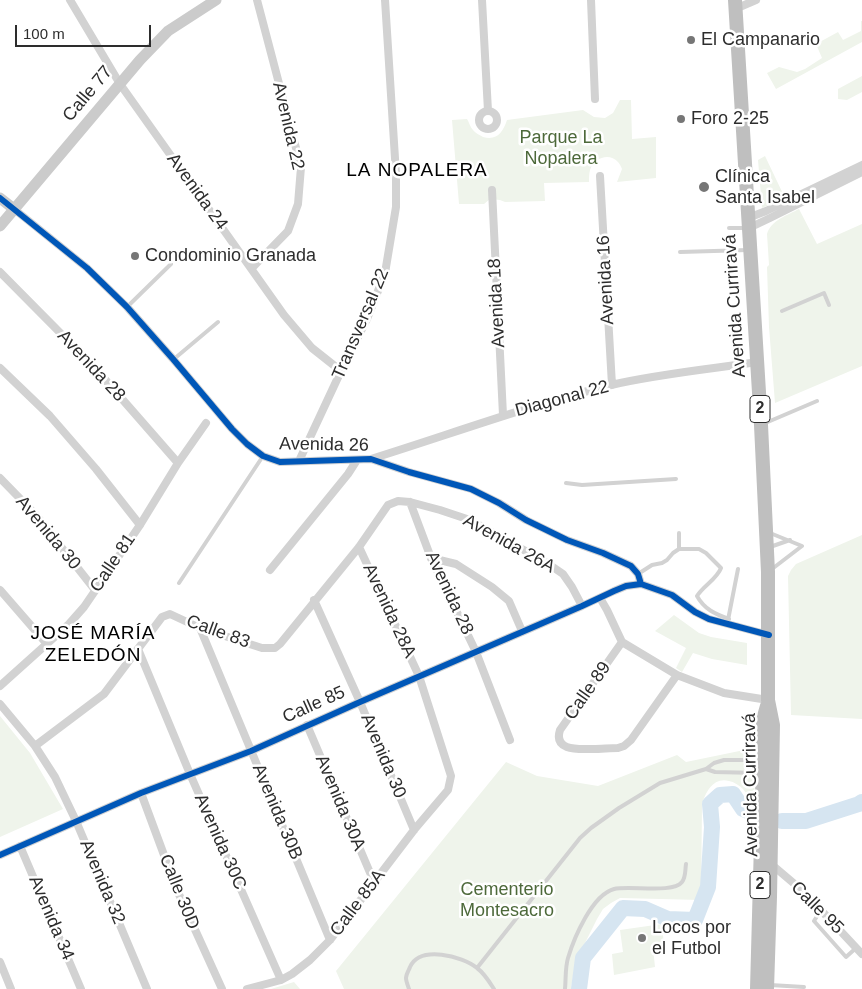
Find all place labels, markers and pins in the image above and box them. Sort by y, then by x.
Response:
place label: El Campanario [701,29,820,51]
marker: El Campanario [685,34,697,46]
place label: Foro 2-25 [691,108,769,130]
marker: Foro 2-25 [675,113,687,125]
place label: Clínica Santa Isabel [715,166,815,208]
marker: Clínica Santa Isabel [697,180,711,194]
place label: Condominio Granada [145,245,316,267]
marker: Condominio Granada [129,250,141,262]
place label: Locos por el Futbol [652,917,731,960]
marker: Locos por el Futbol [636,932,648,944]

